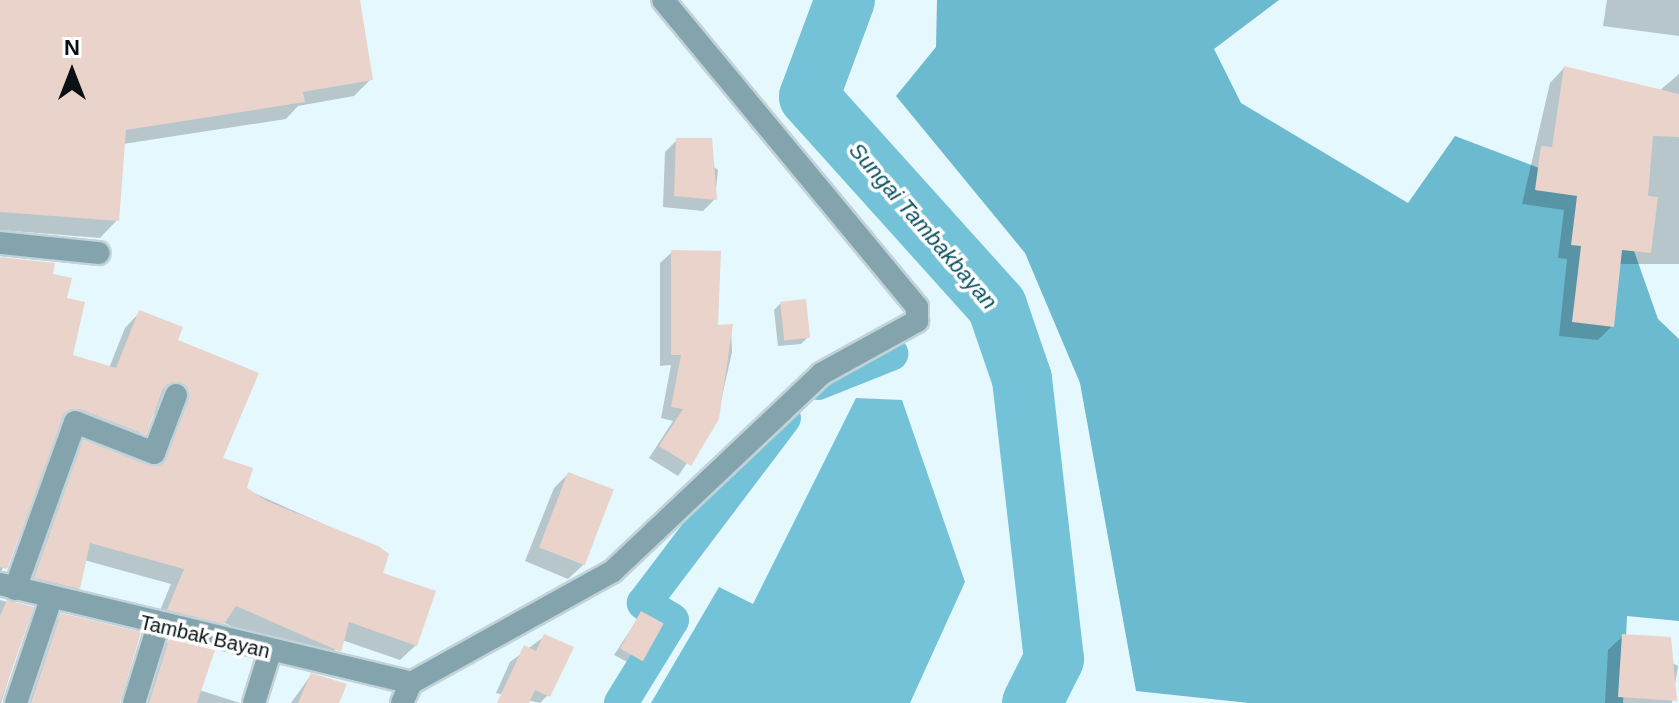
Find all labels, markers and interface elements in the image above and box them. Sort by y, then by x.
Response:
north arrow [32,32,112,112]
text: N [64,35,80,60]
water label: Sungai Tambakbayan [843,137,1003,315]
street label: Tambak Bayan [138,610,272,664]

